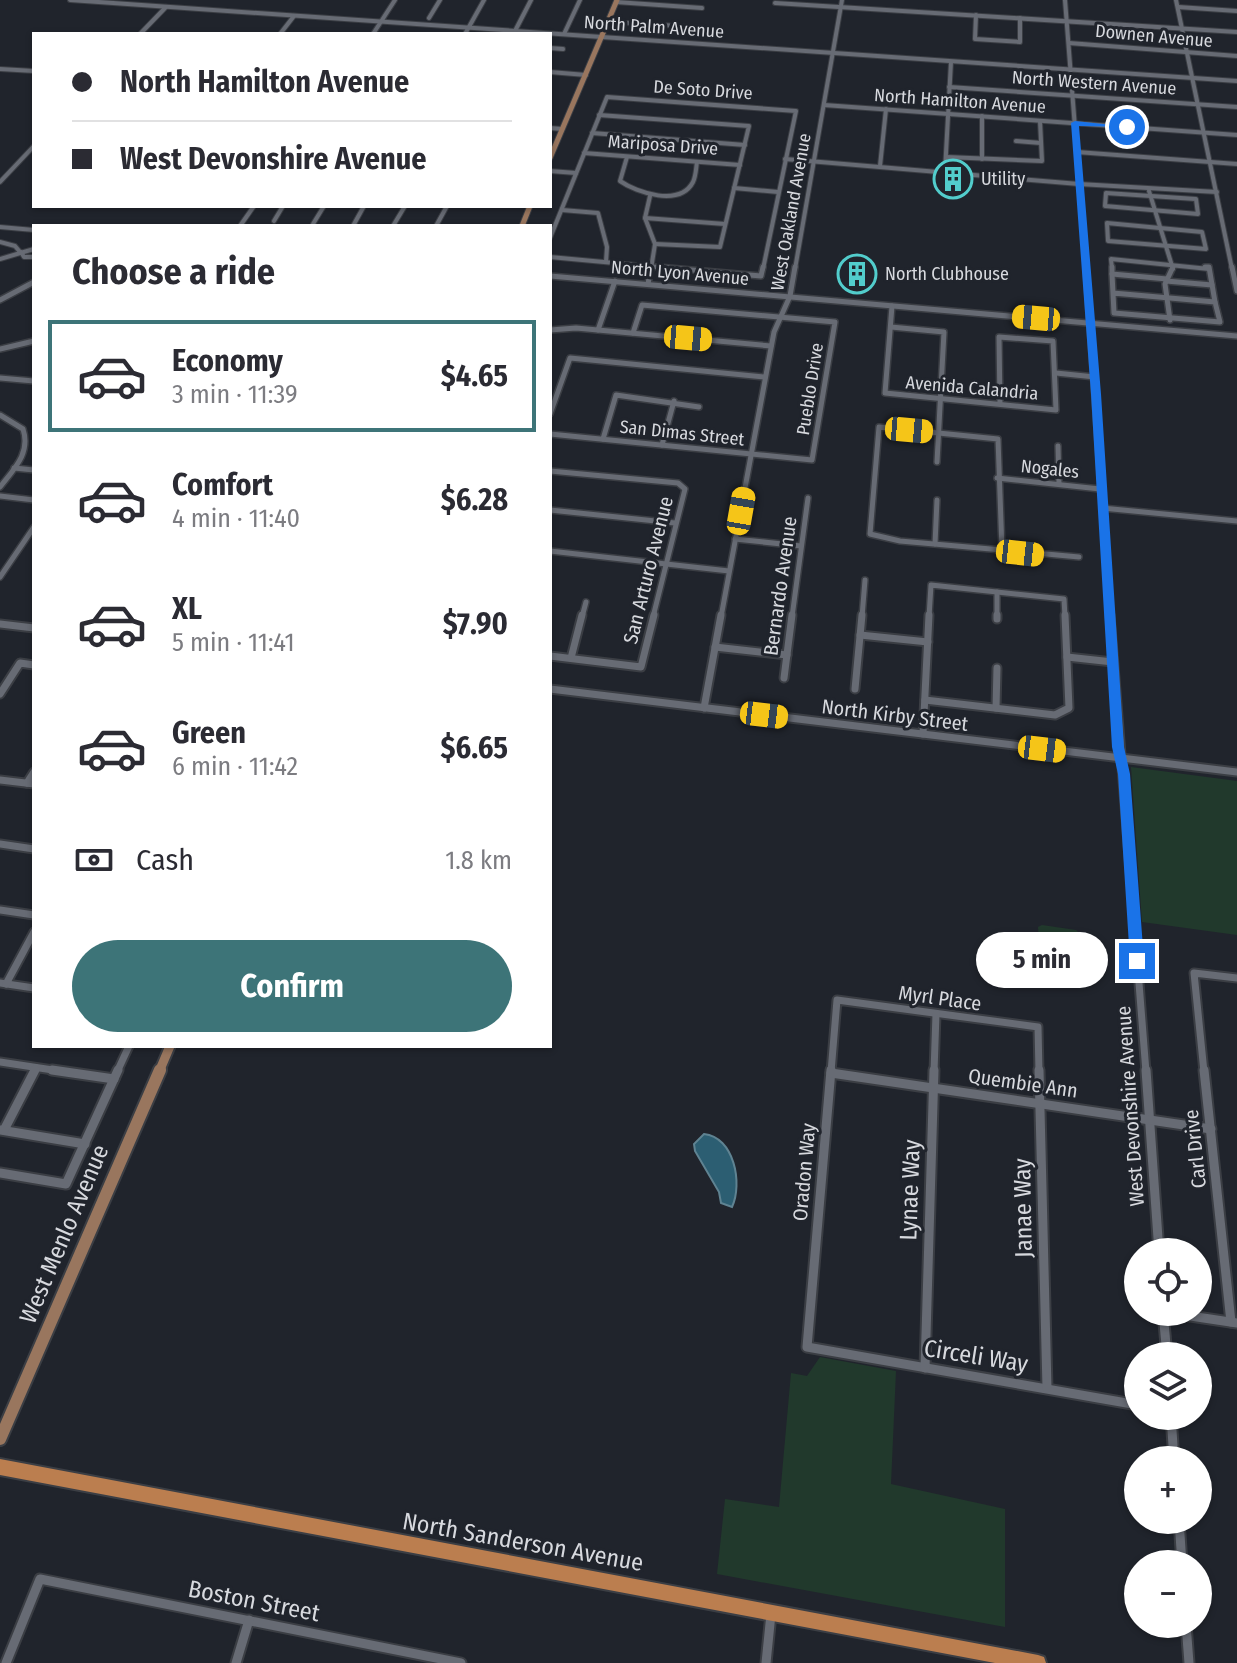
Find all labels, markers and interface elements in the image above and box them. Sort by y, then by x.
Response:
street label: North Palm Avenue [583,11,725,43]
street label: Downen Avenue [1094,20,1214,52]
text: North Hamilton Avenue [120,64,409,100]
street label: North Western Avenue [1011,66,1177,100]
street label: De Soto Drive [653,76,753,104]
street label: North Hamilton Avenue [873,84,1047,118]
route start [1109,109,1145,145]
street label: Mariposa Drive [607,130,719,160]
street label: West Oakland Avenue [766,132,816,292]
text: West Devonshire Avenue [120,141,427,177]
building icon: Utility [932,158,974,200]
place label: Utility [981,168,1025,190]
text: Choose a ride [72,250,275,294]
building icon: North Clubhouse [836,253,878,295]
street label: North Lyon Avenue [610,256,750,290]
place label: North Clubhouse [885,263,1009,285]
car [1011,304,1061,332]
car [663,324,713,352]
icon: car [76,340,148,412]
street label: Pueblo Drive [792,341,828,437]
text: Economy [172,343,283,379]
text: $4.65 [441,358,508,394]
street label: Avenida Calandria [905,371,1039,405]
text: 3 min · 11:39 [172,379,298,410]
street label: San Dimas Street [619,416,746,450]
car [884,416,934,444]
street label: Nogales [1020,455,1080,483]
icon: car [76,464,148,536]
text: Comfort [172,467,273,503]
text: $6.28 [441,482,508,518]
car [725,485,757,537]
street label: San Arturo Avenue [618,494,678,646]
text: 4 min · 11:40 [172,503,300,534]
street label: Bernardo Avenue [758,515,802,657]
car [995,539,1045,567]
icon: car [76,588,148,660]
text: XL [172,591,202,627]
text: $7.90 [443,606,508,642]
text: 5 min · 11:41 [172,627,295,658]
street label: North Kirby Street [820,694,970,736]
car [739,700,789,730]
icon: car [76,712,148,784]
text: Green [172,715,246,751]
text: $6.65 [441,730,508,766]
car [1017,734,1067,764]
text: 6 min · 11:42 [172,751,298,782]
icon: cash [72,838,116,882]
text: Cash [136,842,194,878]
text: 1.8 km [445,845,512,876]
callout: 5 min [977,933,1109,989]
button: Confirm [72,940,512,1032]
route end [1119,943,1155,979]
text: 5 min [1013,944,1071,975]
street label: Myrl Place [897,980,983,1016]
street label: West Devonshire Avenue [1111,1005,1149,1207]
street label: Quembie Ann [967,1063,1079,1103]
street label: Carl Drive [1179,1108,1211,1190]
street label: Oradon Way [788,1122,820,1222]
street label: Lynae Way [894,1139,926,1241]
street label: West Menlo Avenue [14,1140,114,1328]
street label: Janae Way [1008,1158,1038,1258]
map controls [1124,1238,1212,1638]
button: locate [1124,1238,1212,1326]
street label: Circeli Way [922,1334,1030,1378]
button: layers [1124,1342,1212,1430]
button: + [1124,1446,1212,1534]
street label: North Sanderson Avenue [400,1507,646,1577]
button: − [1124,1550,1212,1638]
street label: Boston Street [186,1575,322,1627]

